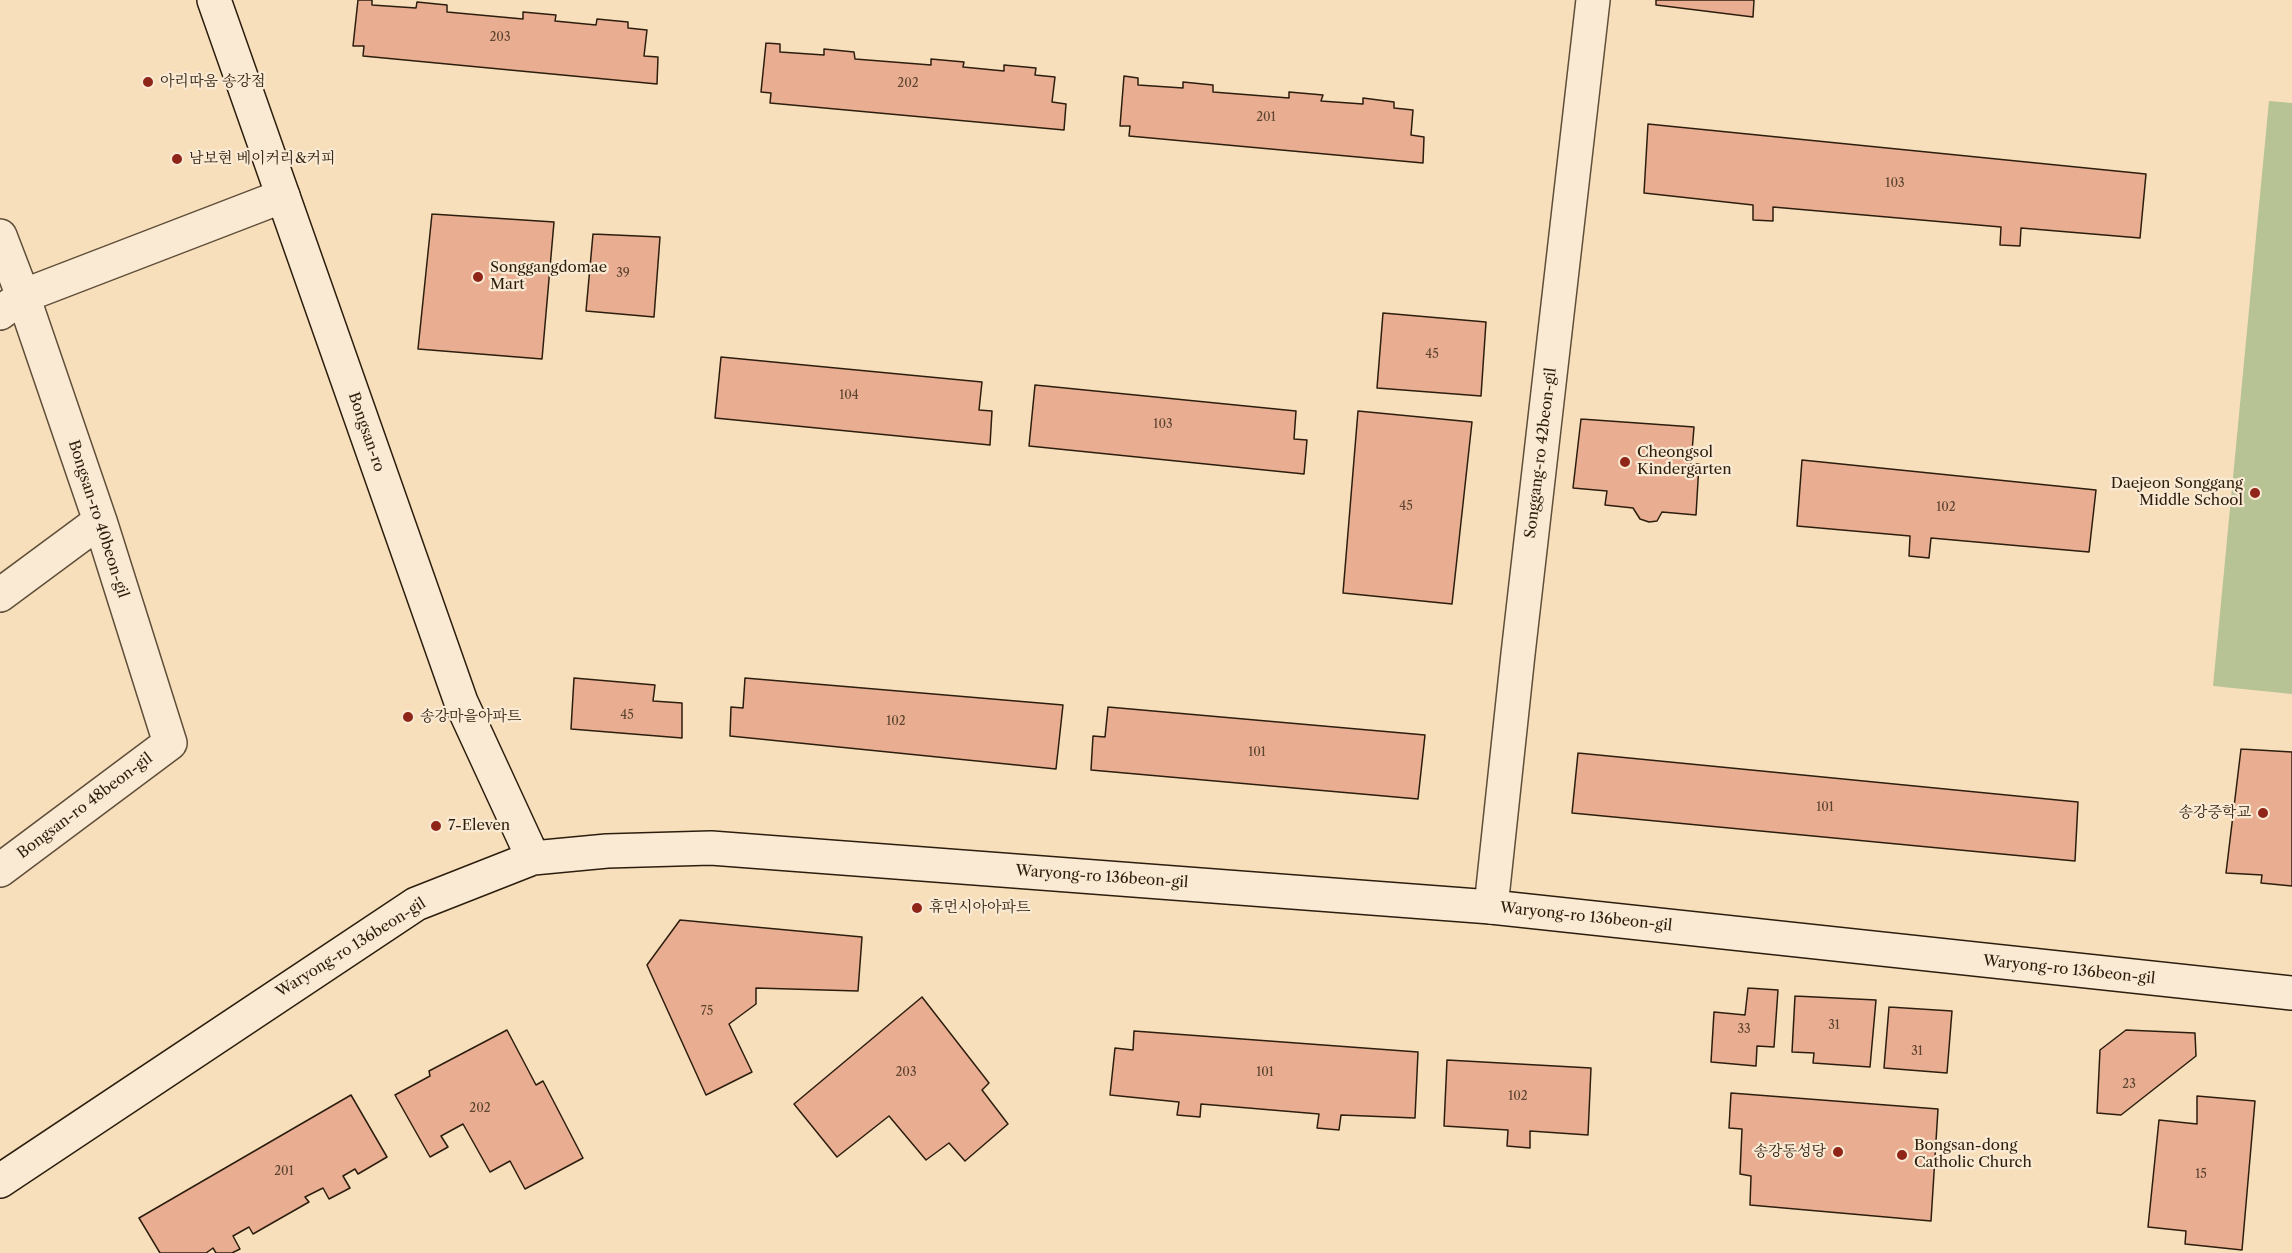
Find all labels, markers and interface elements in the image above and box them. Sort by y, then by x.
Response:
house number: 203 [489,31,511,45]
place label: 아리따움 송강점 [160,73,265,91]
marker: 아리따움 송강점 [141,75,155,89]
house number: 202 [897,77,919,91]
house number: 201 [1256,111,1276,125]
place label: 남보현 베이커리&커피 [189,150,335,168]
marker: 남보현 베이커리&커피 [170,152,184,166]
house number: 103 [1885,177,1905,191]
place label: Songgangdomae Mart [490,259,607,294]
house number: 39 [616,267,630,281]
marker: Songgangdomae Mart [471,270,485,284]
house number: 45 [1425,348,1439,362]
street label: Songgang-ro 42beon-gil [1522,367,1560,539]
house number: 104 [839,389,859,403]
street label: Bongsan-ro [344,390,388,474]
house number: 103 [1153,418,1173,432]
street label: Bongsan-ro 40beon-gil [64,438,132,600]
place label: Cheongsol Kindergarten [1637,444,1732,479]
marker: Cheongsol Kindergarten [1618,455,1632,469]
place label: Daejeon Songgang Middle School [2111,475,2243,510]
marker: Daejeon Songgang Middle School [2248,486,2262,500]
house number: 45 [1399,500,1413,514]
house number: 102 [1936,501,1956,515]
place label: 송강마을아파트 [420,708,521,726]
house number: 45 [620,709,634,723]
marker: 송강마을아파트 [401,710,415,724]
house number: 102 [886,715,906,729]
house number: 101 [1248,746,1266,760]
street label: Bongsan-ro 48beon-gil [14,749,156,863]
house number: 101 [1816,801,1834,815]
place label: 송강중학교 [2179,804,2251,822]
marker: 송강중학교 [2256,806,2270,820]
place label: 7-Eleven [448,817,510,835]
marker: 7-Eleven [429,819,443,833]
street label: Waryong-ro 136beon-gil [1015,862,1189,892]
street label: Waryong-ro 136beon-gil [273,894,429,1002]
place label: 휴먼시아아파트 [929,899,1030,917]
street label: Waryong-ro 136beon-gil [1499,899,1673,935]
marker: 휴먼시아아파트 [910,901,924,915]
street label: Waryong-ro 136beon-gil [1982,952,2156,988]
house number: 75 [701,1005,713,1019]
house number: 31 [1828,1019,1840,1033]
house number: 33 [1737,1023,1751,1037]
house number: 31 [1911,1045,1923,1059]
house number: 203 [895,1066,917,1080]
house number: 101 [1256,1066,1274,1080]
house number: 23 [2122,1078,2136,1092]
house number: 102 [1508,1090,1528,1104]
house number: 202 [469,1102,491,1116]
place label: Bongsan-dong Catholic Church [1914,1137,2032,1172]
place label: 송강동성당 [1754,1143,1826,1161]
marker: 송강동성당 [1831,1145,1845,1159]
marker: Bongsan-dong Catholic Church [1895,1148,1909,1162]
house number: 201 [274,1165,294,1179]
house number: 15 [2195,1168,2207,1182]

